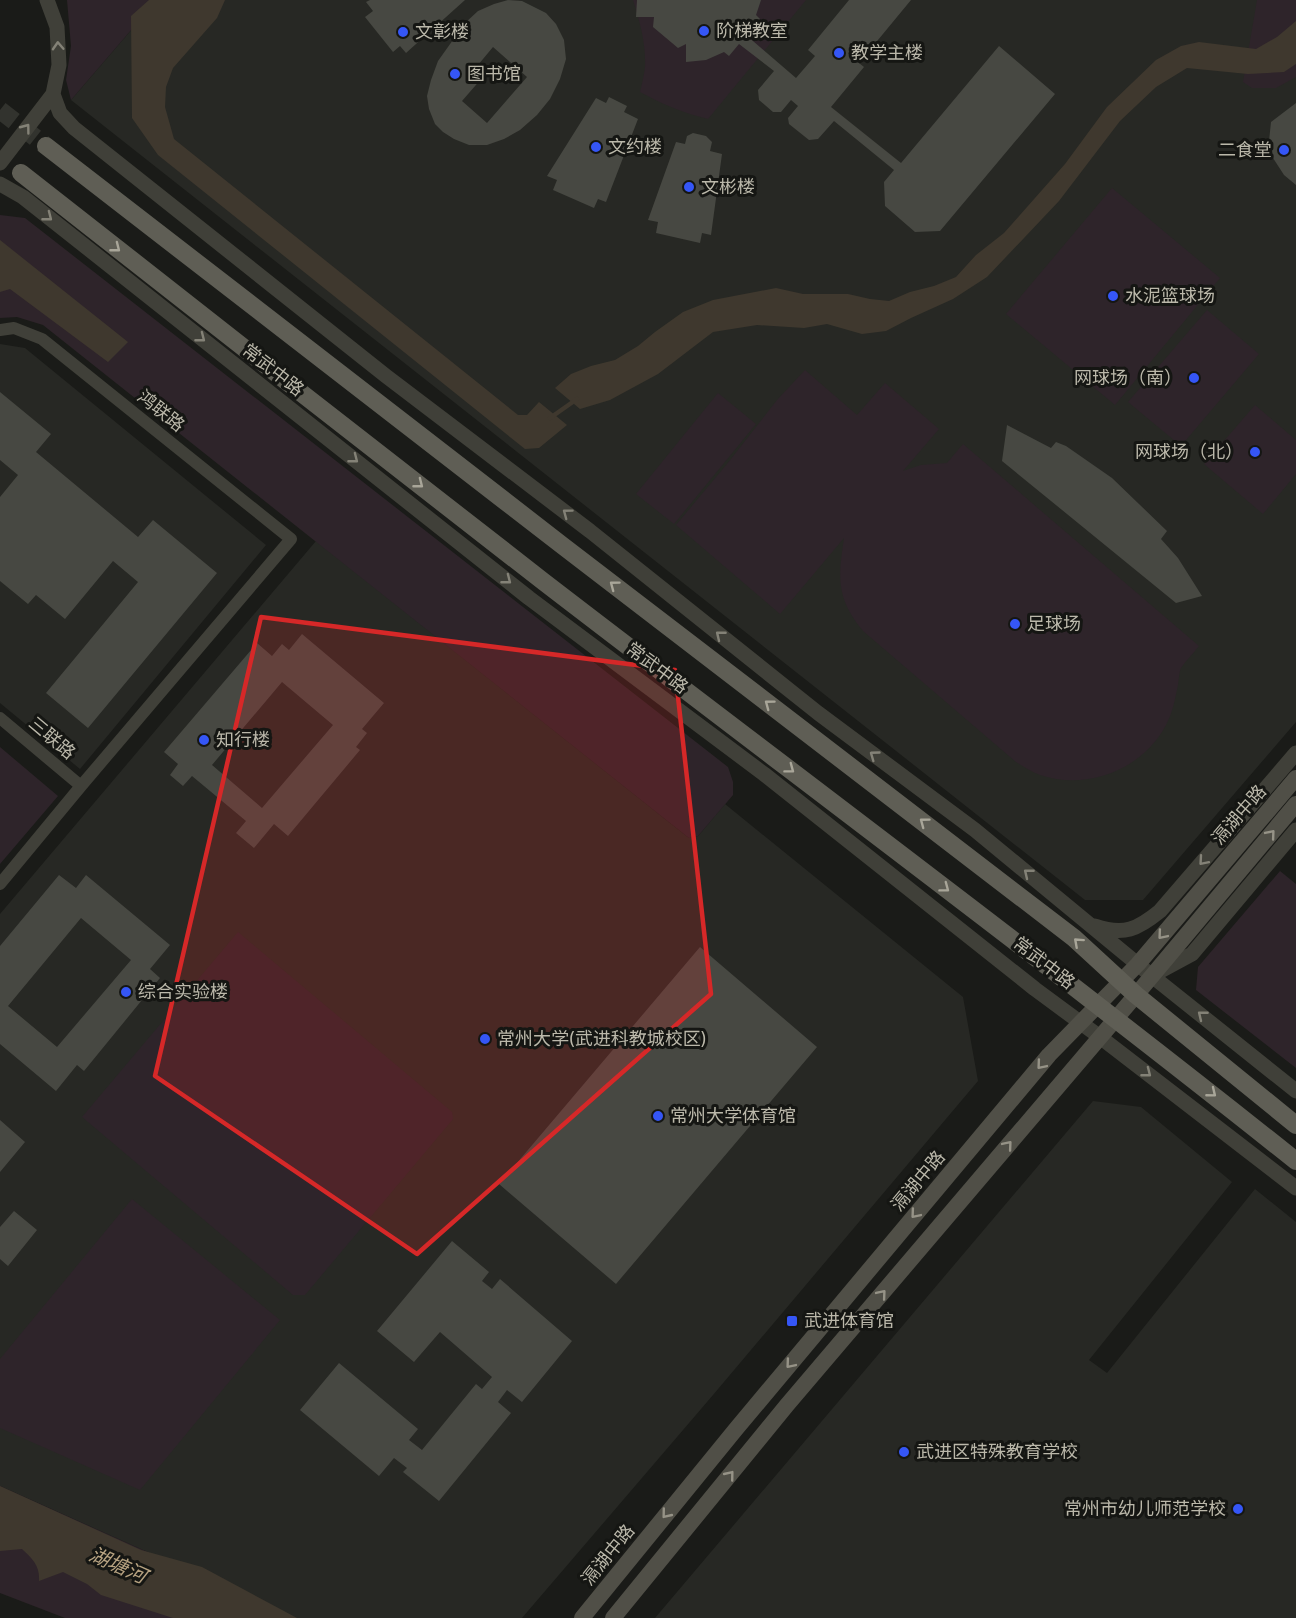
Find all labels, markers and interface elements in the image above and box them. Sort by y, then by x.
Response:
place label: 阶梯教室 [716,20,788,42]
place label: 文彰楼 [415,21,469,43]
marker: 阶梯教室 [697,24,711,38]
marker: 文彰楼 [396,25,410,39]
one-way arrow [52,42,65,51]
place label: 教学主楼 [851,42,923,64]
marker: 教学主楼 [832,46,846,60]
place label: 图书馆 [467,63,521,85]
marker: 图书馆 [448,67,462,81]
one-way arrow [19,124,30,135]
place label: 文约楼 [608,136,662,158]
place label: 二食堂 [1218,139,1272,161]
marker: 文约楼 [589,140,603,154]
marker: 二食堂 [1277,143,1291,157]
place label: 文彬楼 [701,176,755,198]
marker: 文彬楼 [682,180,696,194]
one-way arrow [41,210,52,221]
one-way arrow [110,240,121,251]
place label: 水泥篮球场 [1125,285,1215,307]
marker: 水泥篮球场 [1106,289,1120,303]
one-way arrow [194,331,205,342]
street label: 常武中路 [238,339,308,401]
place label: 网球场（南） [1074,367,1182,389]
marker: 网球场（南） [1187,371,1201,385]
street label: 鸿联路 [133,385,189,437]
place label: 网球场（北） [1135,441,1243,463]
marker: 网球场（北） [1248,445,1262,459]
one-way arrow [347,452,358,463]
one-way arrow [412,477,423,488]
one-way arrow [563,510,574,521]
one-way arrow [500,573,511,584]
one-way arrow [610,582,621,593]
place label: 足球场 [1027,613,1081,635]
marker: 足球场 [1008,617,1022,631]
one-way arrow [716,631,727,642]
street label: 常武中路 [622,638,692,698]
one-way arrow [765,700,776,711]
street label: 三联路 [24,712,80,764]
place label: 知行楼 [216,729,270,751]
marker: 知行楼 [197,733,211,747]
one-way arrow [869,751,880,762]
one-way arrow [783,762,794,773]
street label: 滆湖中路 [1207,781,1271,849]
one-way arrow [919,819,930,830]
one-way arrow [1264,830,1275,841]
one-way arrow [1199,854,1210,865]
one-way arrow [1024,870,1035,881]
one-way arrow [938,880,949,891]
one-way arrow [1159,928,1170,939]
street label: 常武中路 [1009,932,1079,994]
one-way arrow [1074,938,1085,949]
place label: 综合实验楼 [138,981,228,1003]
marker: 综合实验楼 [119,985,133,999]
one-way arrow [1198,1011,1209,1022]
place label: 常州大学(武进科教城校区) [497,1028,706,1050]
marker: 常州大学(武进科教城校区) [478,1032,492,1046]
one-way arrow [1037,1058,1048,1069]
one-way arrow [1140,1065,1151,1076]
one-way arrow [1205,1086,1216,1097]
place label: 常州大学体育馆 [670,1105,796,1127]
marker: 常州大学体育馆 [651,1109,665,1123]
one-way arrow [1001,1141,1012,1152]
street label: 滆湖中路 [886,1146,950,1216]
one-way arrow [911,1207,922,1218]
one-way arrow [875,1290,886,1301]
place label: 武进体育馆 [804,1310,894,1332]
marker: 武进体育馆 [785,1314,799,1328]
one-way arrow [787,1357,798,1368]
place label: 武进区特殊教育学校 [916,1441,1078,1463]
marker: 武进区特殊教育学校 [897,1445,911,1459]
one-way arrow [723,1471,734,1482]
place label: 常州市幼儿师范学校 [1064,1498,1226,1520]
marker: 常州市幼儿师范学校 [1231,1502,1245,1516]
one-way arrow [662,1508,673,1519]
street label: 滆湖中路 [577,1520,639,1590]
water label: 湖塘河 [86,1542,154,1590]

